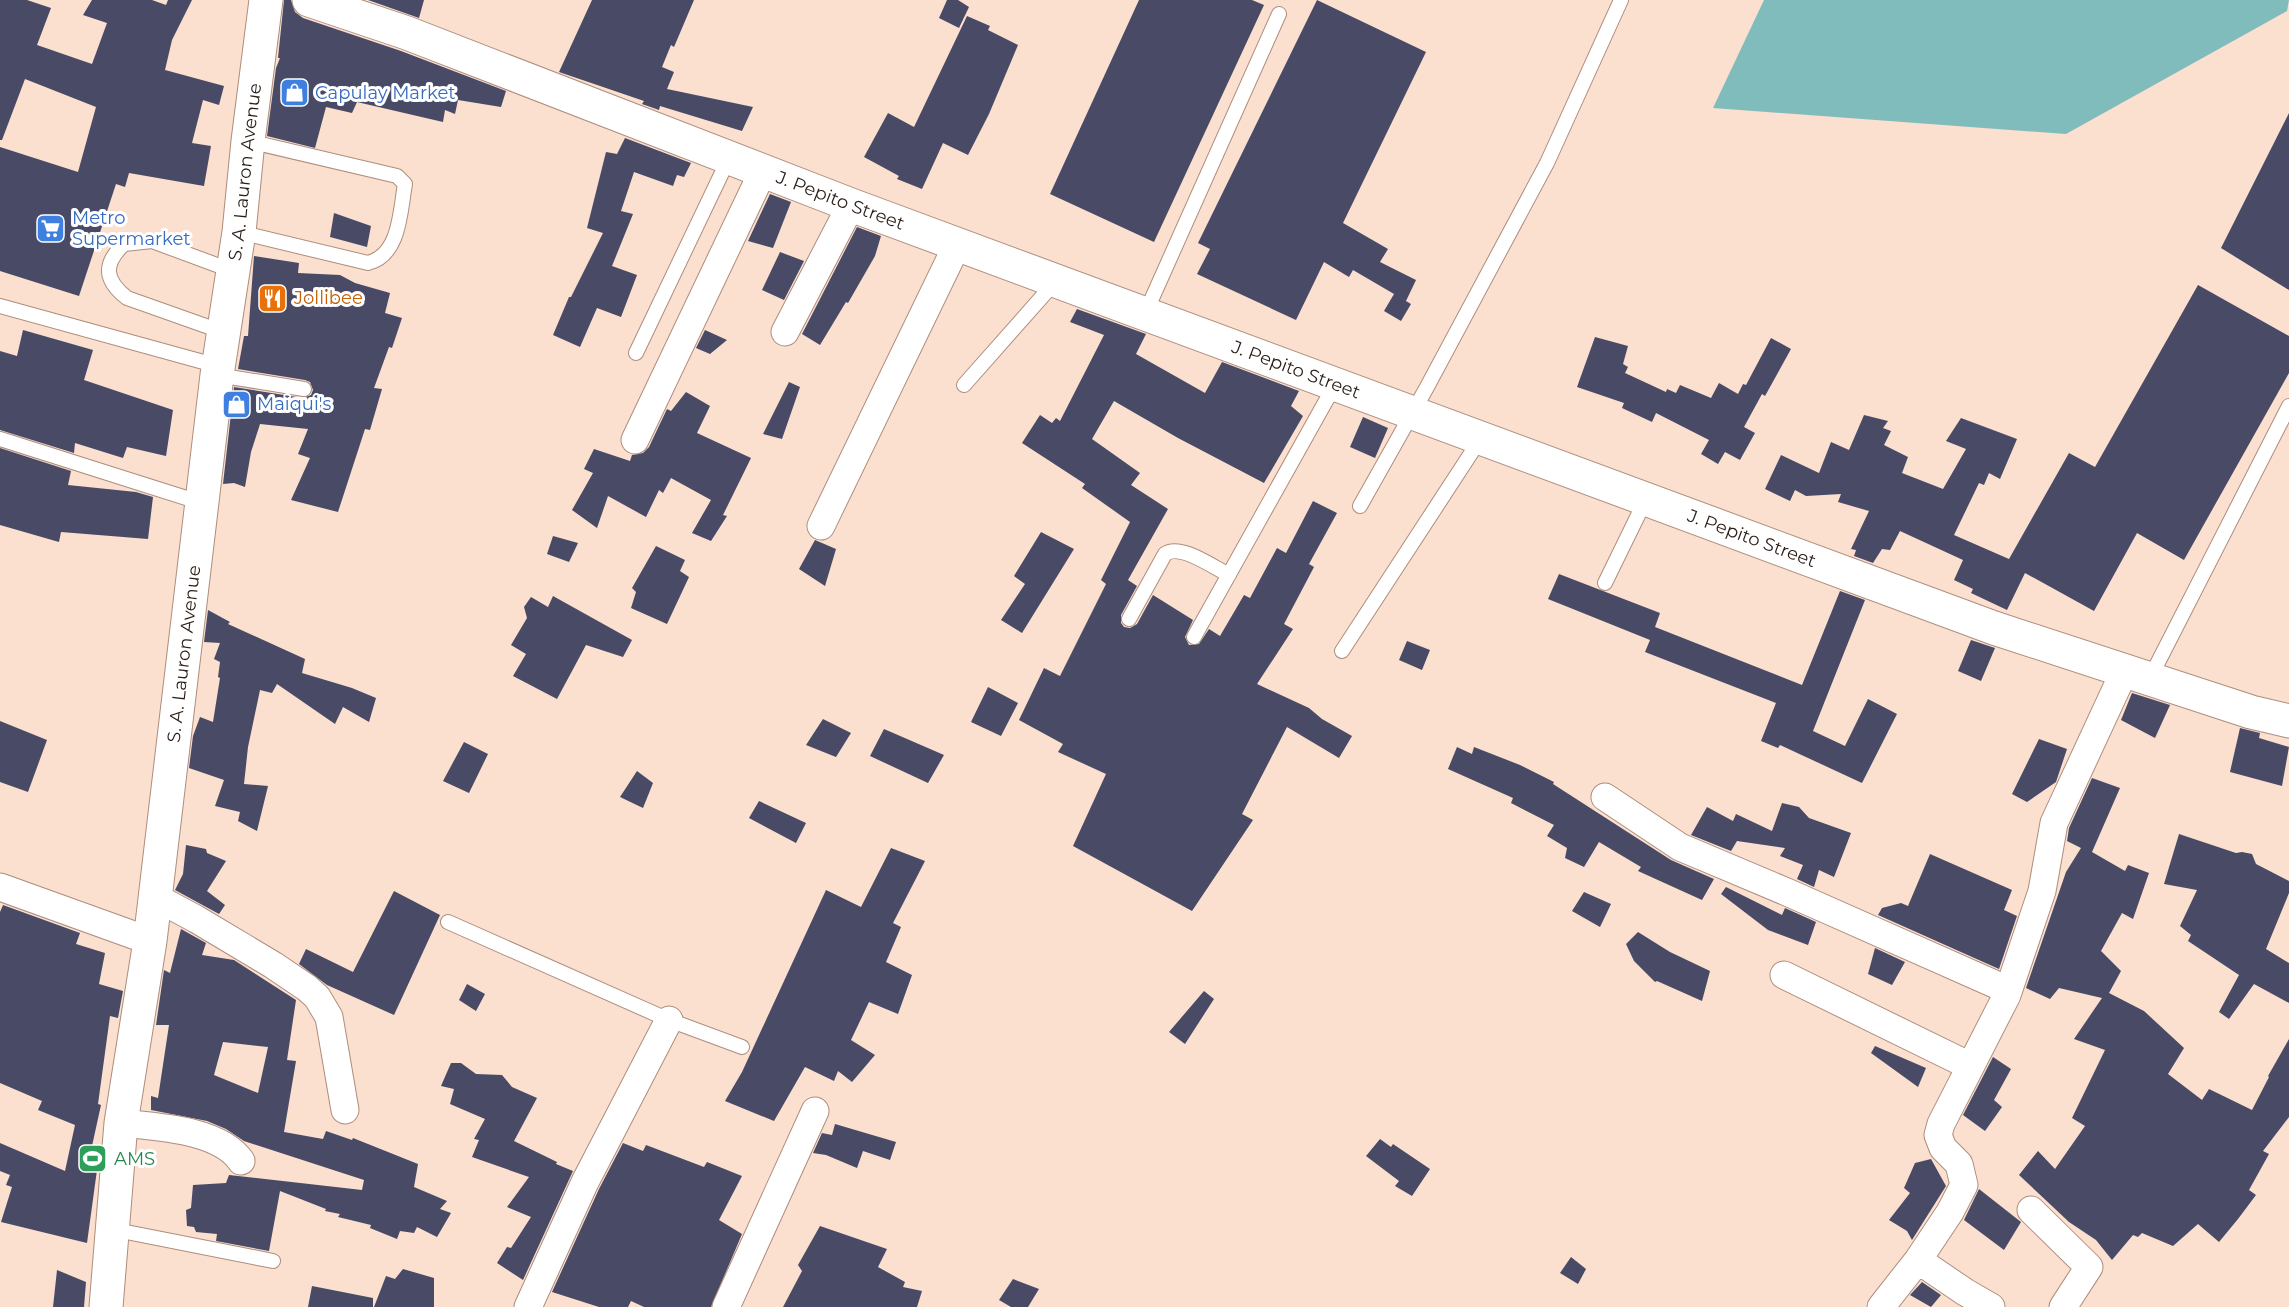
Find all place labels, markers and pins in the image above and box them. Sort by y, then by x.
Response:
shop icon: Capulay Market [278,77,310,109]
place label: Capulay Market [315,82,456,104]
place label: Metro Supermarket [72,207,191,250]
supermarket icon: Metro Supermarket [35,212,67,244]
restaurant icon: Jollibee [257,282,289,314]
place label: Jollibee [293,287,363,309]
shop icon: Maiqui's [220,388,252,420]
place label: Maiqui's [257,393,331,415]
sports icon: AMS [77,1143,109,1175]
place label: AMS [114,1148,155,1170]

